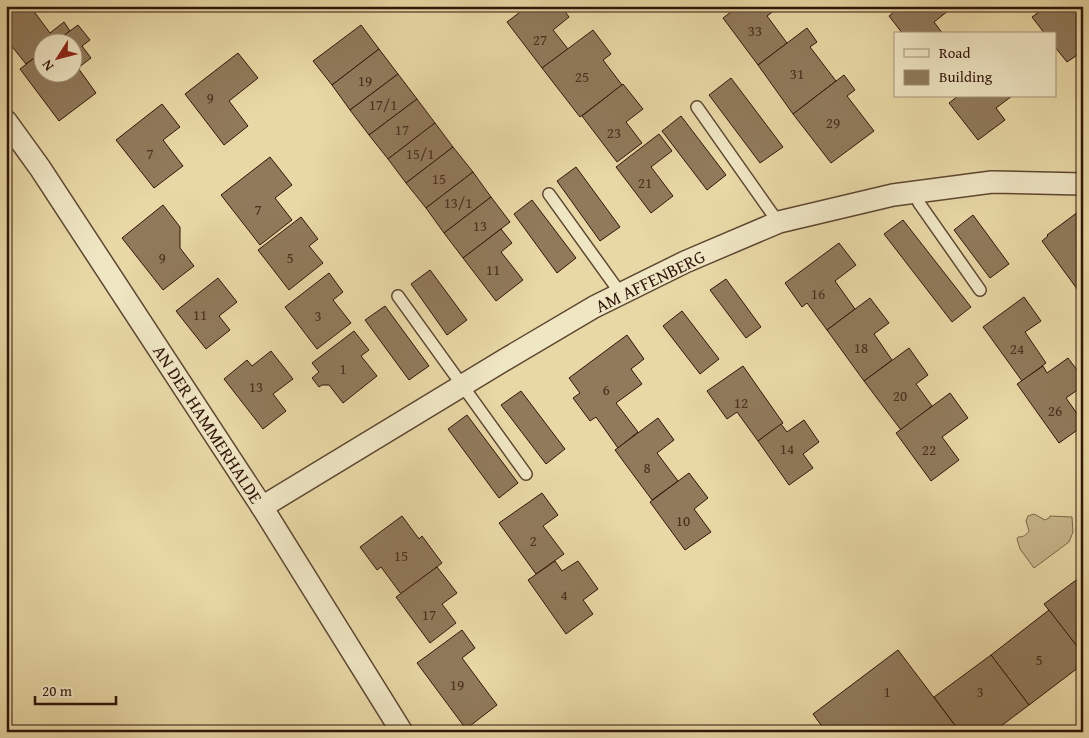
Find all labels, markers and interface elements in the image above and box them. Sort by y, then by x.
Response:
house number: 33 [748,20,762,41]
house number: 27 [533,29,547,50]
north arrow [32,32,82,82]
legend [894,32,1056,98]
text: Road [939,42,970,63]
text: N [36,55,58,75]
house number: 31 [790,63,804,84]
house number: 25 [575,66,589,87]
text: Building [939,66,993,87]
house number: 19 [358,70,372,91]
house number: 9 [206,87,214,108]
house number: 17/1 [369,94,397,115]
house number: 29 [826,112,840,133]
house number: 17 [395,119,409,140]
house number: 23 [607,122,621,143]
house number: 7 [146,143,154,164]
house number: 15/1 [406,143,434,164]
house number: 15 [432,168,446,189]
house number: 21 [638,172,652,193]
house number: 13/1 [444,192,472,213]
house number: 7 [254,199,262,220]
house number: 13 [473,215,487,236]
street label: AM AFFENBERG [590,243,710,319]
house number: 9 [158,247,166,268]
house number: 5 [286,247,294,268]
house number: 11 [486,259,500,280]
house number: 16 [811,283,825,304]
house number: 11 [193,304,207,325]
house number: 3 [314,305,322,326]
house number: 18 [854,337,868,358]
house number: 24 [1010,338,1024,359]
street label: AN DER HAMMERHALDE [146,339,270,509]
house number: 1 [339,358,347,379]
house number: 13 [249,376,263,397]
house number: 6 [602,379,610,400]
house number: 20 [893,385,907,406]
house number: 12 [734,392,748,413]
house number: 26 [1048,400,1062,421]
house number: 14 [780,438,794,459]
house number: 22 [922,439,936,460]
house number: 8 [643,457,651,478]
house number: 10 [676,510,690,531]
house number: 2 [529,530,537,551]
house number: 15 [394,545,408,566]
house number: 4 [560,584,568,605]
house number: 17 [422,604,436,625]
house number: 5 [1035,649,1043,670]
scale bar [35,673,116,705]
house number: 19 [450,674,464,695]
text: 20 m [42,680,73,701]
house number: 1 [883,681,891,702]
house number: 3 [976,681,984,702]

